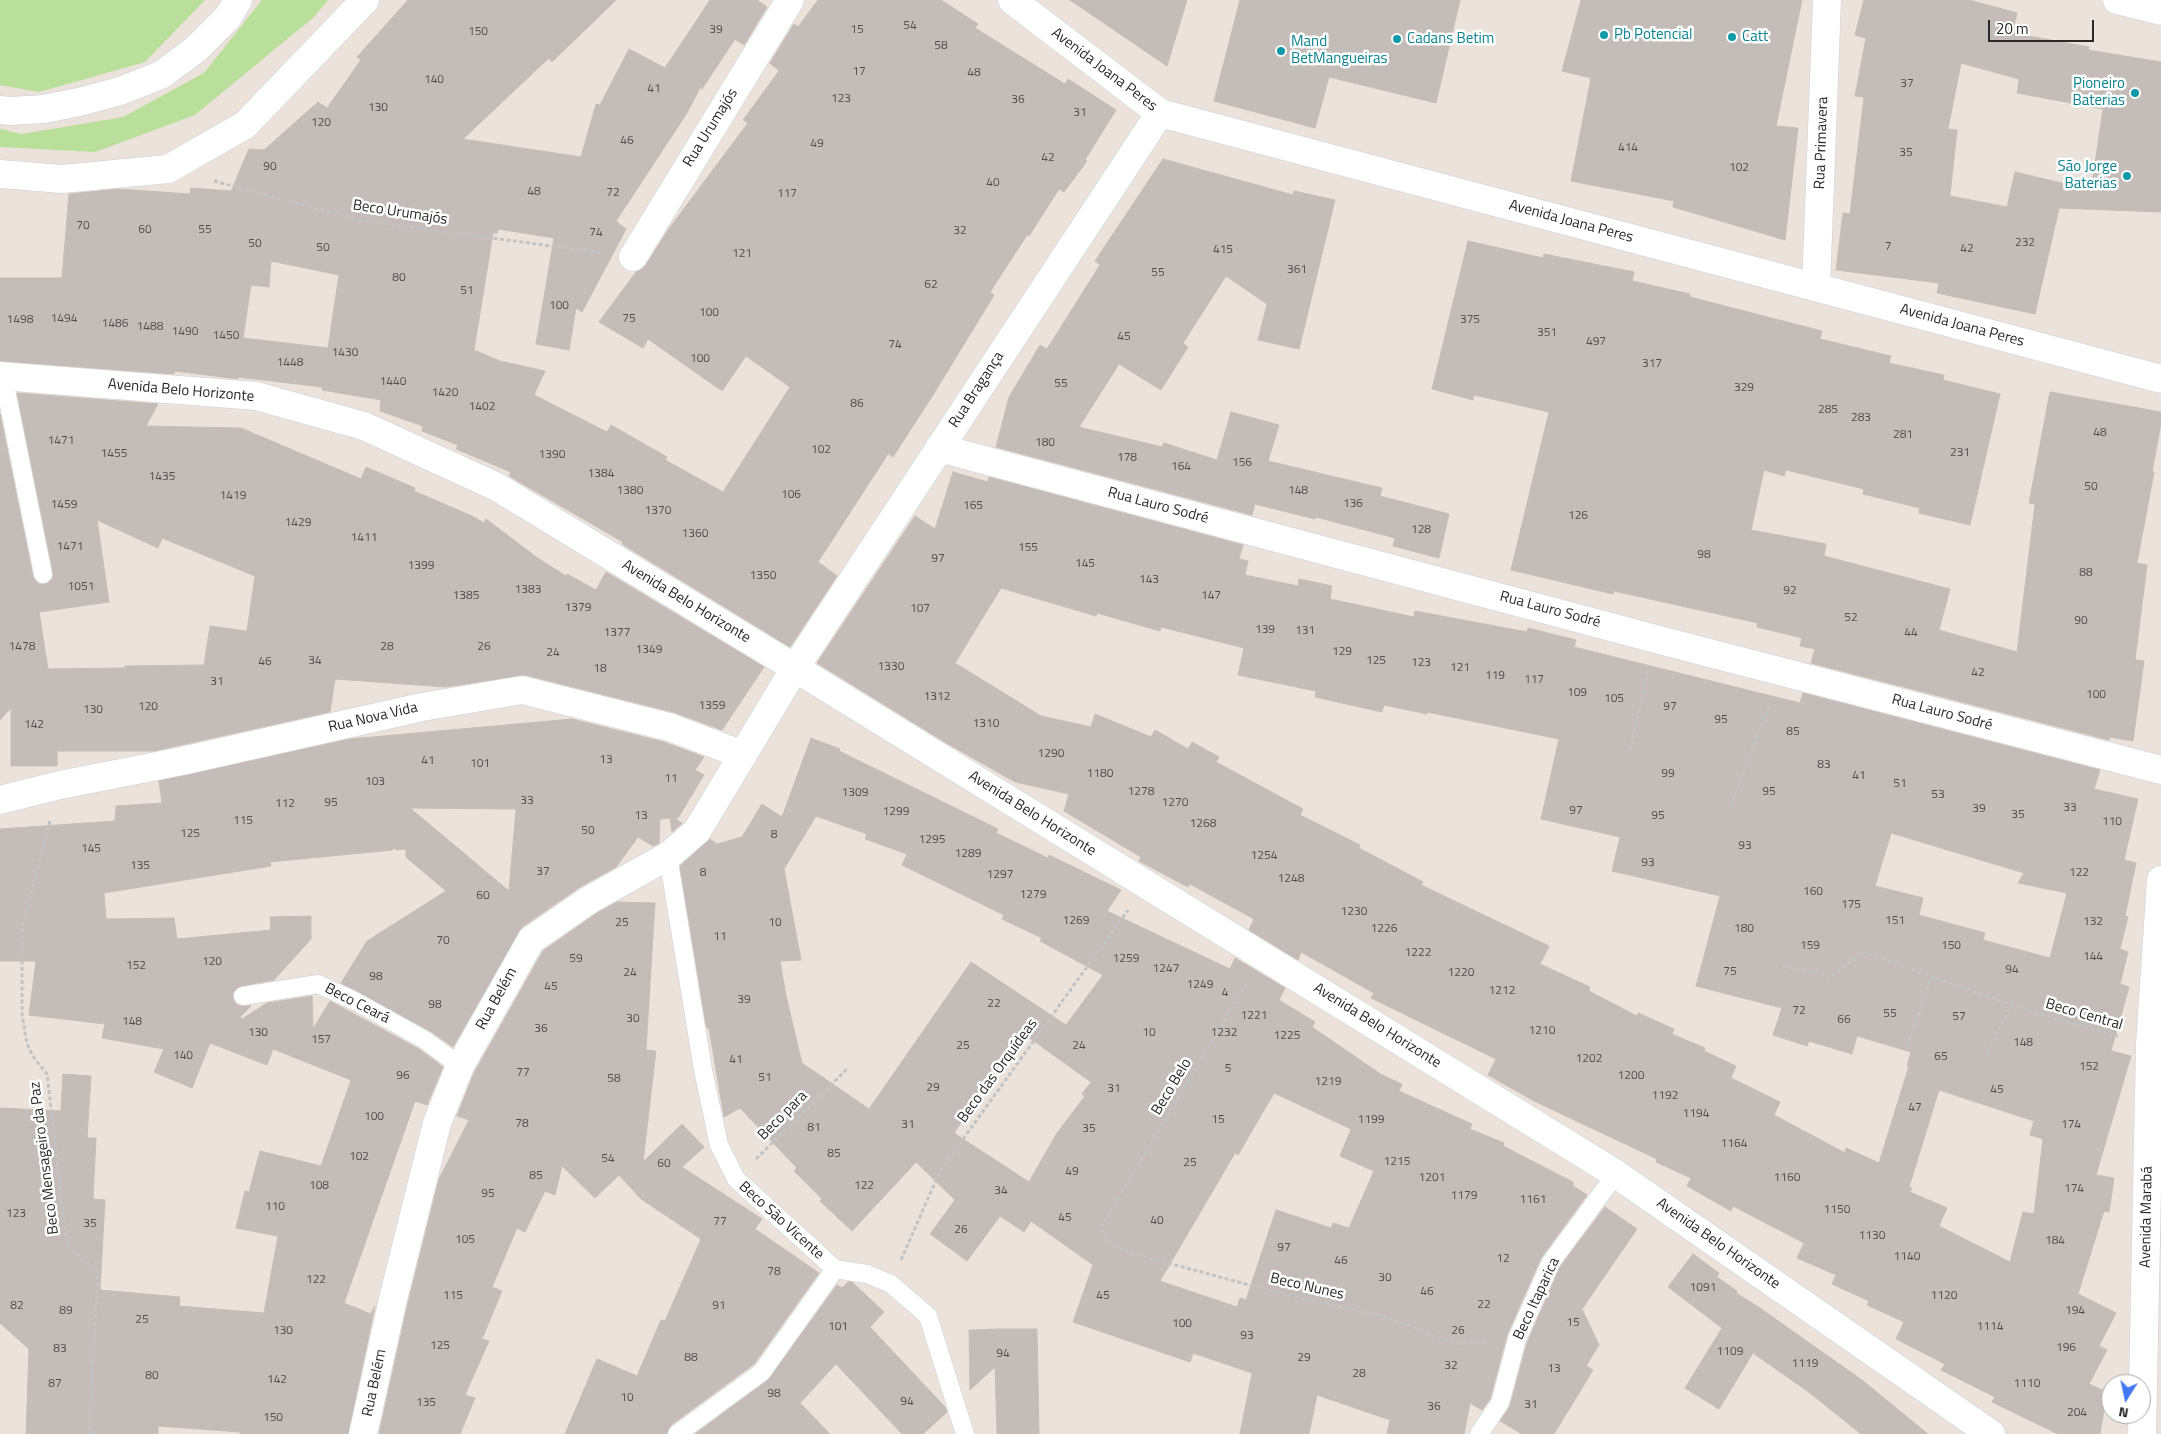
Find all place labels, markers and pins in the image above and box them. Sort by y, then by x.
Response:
place label: Pb Potencial [1614,26,1692,44]
place label: Catt [1742,28,1768,46]
marker: Pb Potencial [1598,29,1610,41]
place label: Cadans Betim [1407,30,1494,48]
marker: Catt [1726,31,1738,43]
place label: Mand BetMangueiras [1291,33,1387,68]
marker: Cadans Betim [1391,33,1403,45]
marker: Mand BetMangueiras [1275,45,1287,57]
place label: Pioneiro Baterias [2072,75,2125,110]
marker: Pioneiro Baterias [2129,87,2141,99]
place label: São Jorge Baterias [2058,158,2117,193]
marker: São Jorge Baterias [2121,170,2133,182]

